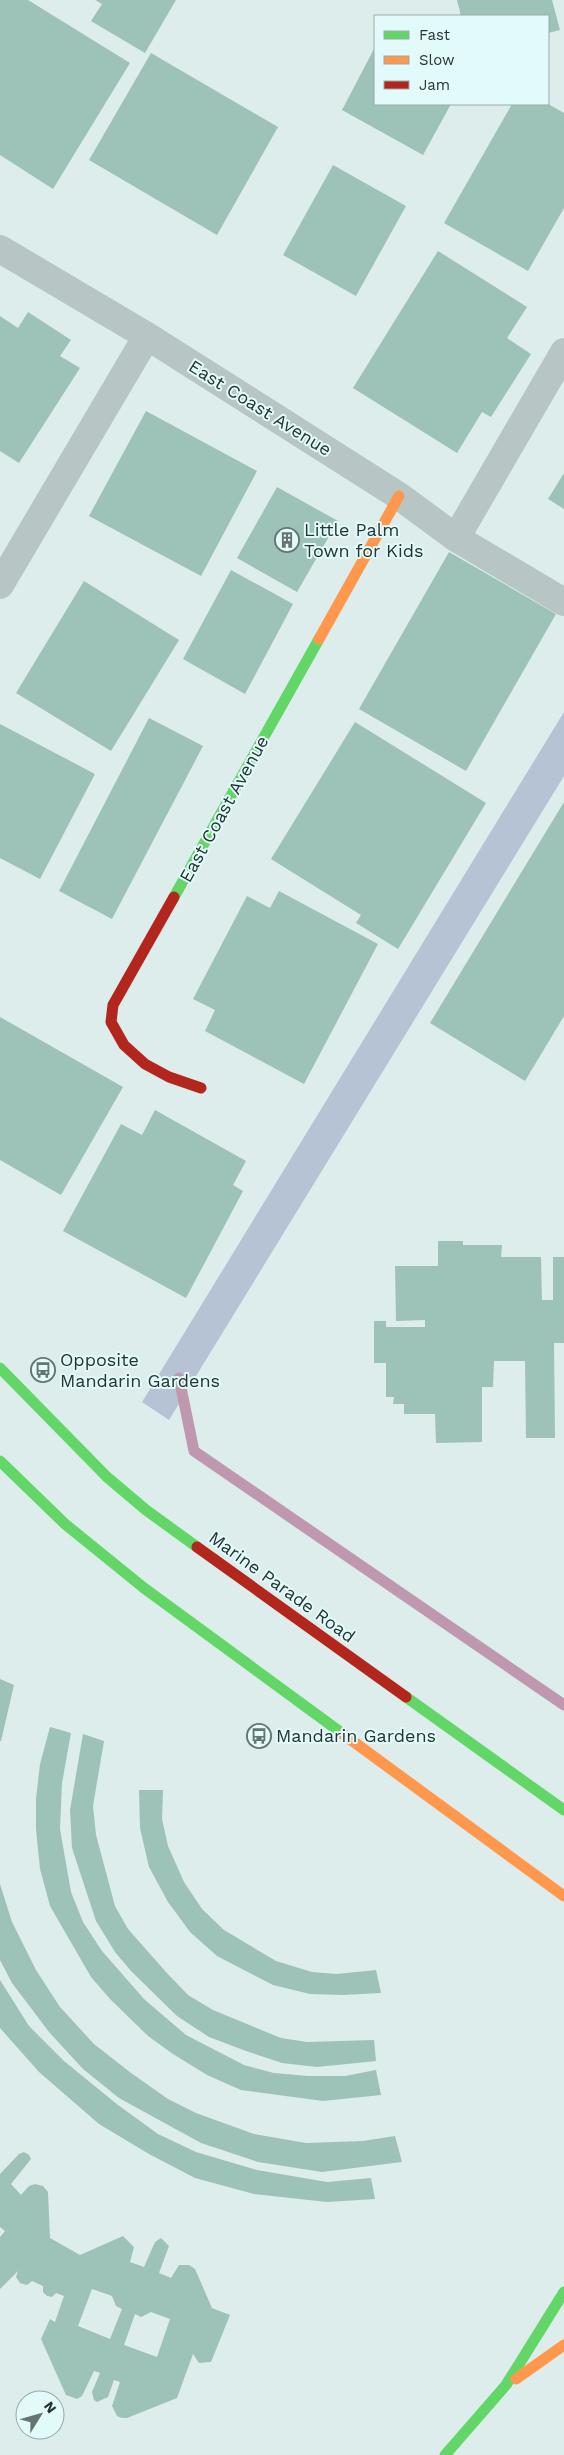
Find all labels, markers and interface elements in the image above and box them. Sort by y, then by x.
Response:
legend [374,15,549,105]
text: Fast [419,26,451,44]
text: Slow [419,51,455,69]
text: Jam [419,76,450,94]
street label: East Coast Avenue [185,355,335,460]
place label: Little Palm Town for Kids [304,519,423,561]
building icon: Little Palm Town for Kids [274,527,300,553]
street label: East Coast Avenue [175,732,273,886]
place label: Opposite Mandarin Gardens [60,1349,220,1391]
bus stop icon: Opposite Mandarin Gardens [30,1357,56,1383]
street label: Marine Parade Road [205,1527,359,1647]
bus stop icon: Mandarin Gardens [246,1723,272,1749]
place label: Mandarin Gardens [276,1725,436,1746]
north arrow [15,2390,65,2440]
text: N [41,2398,60,2416]

